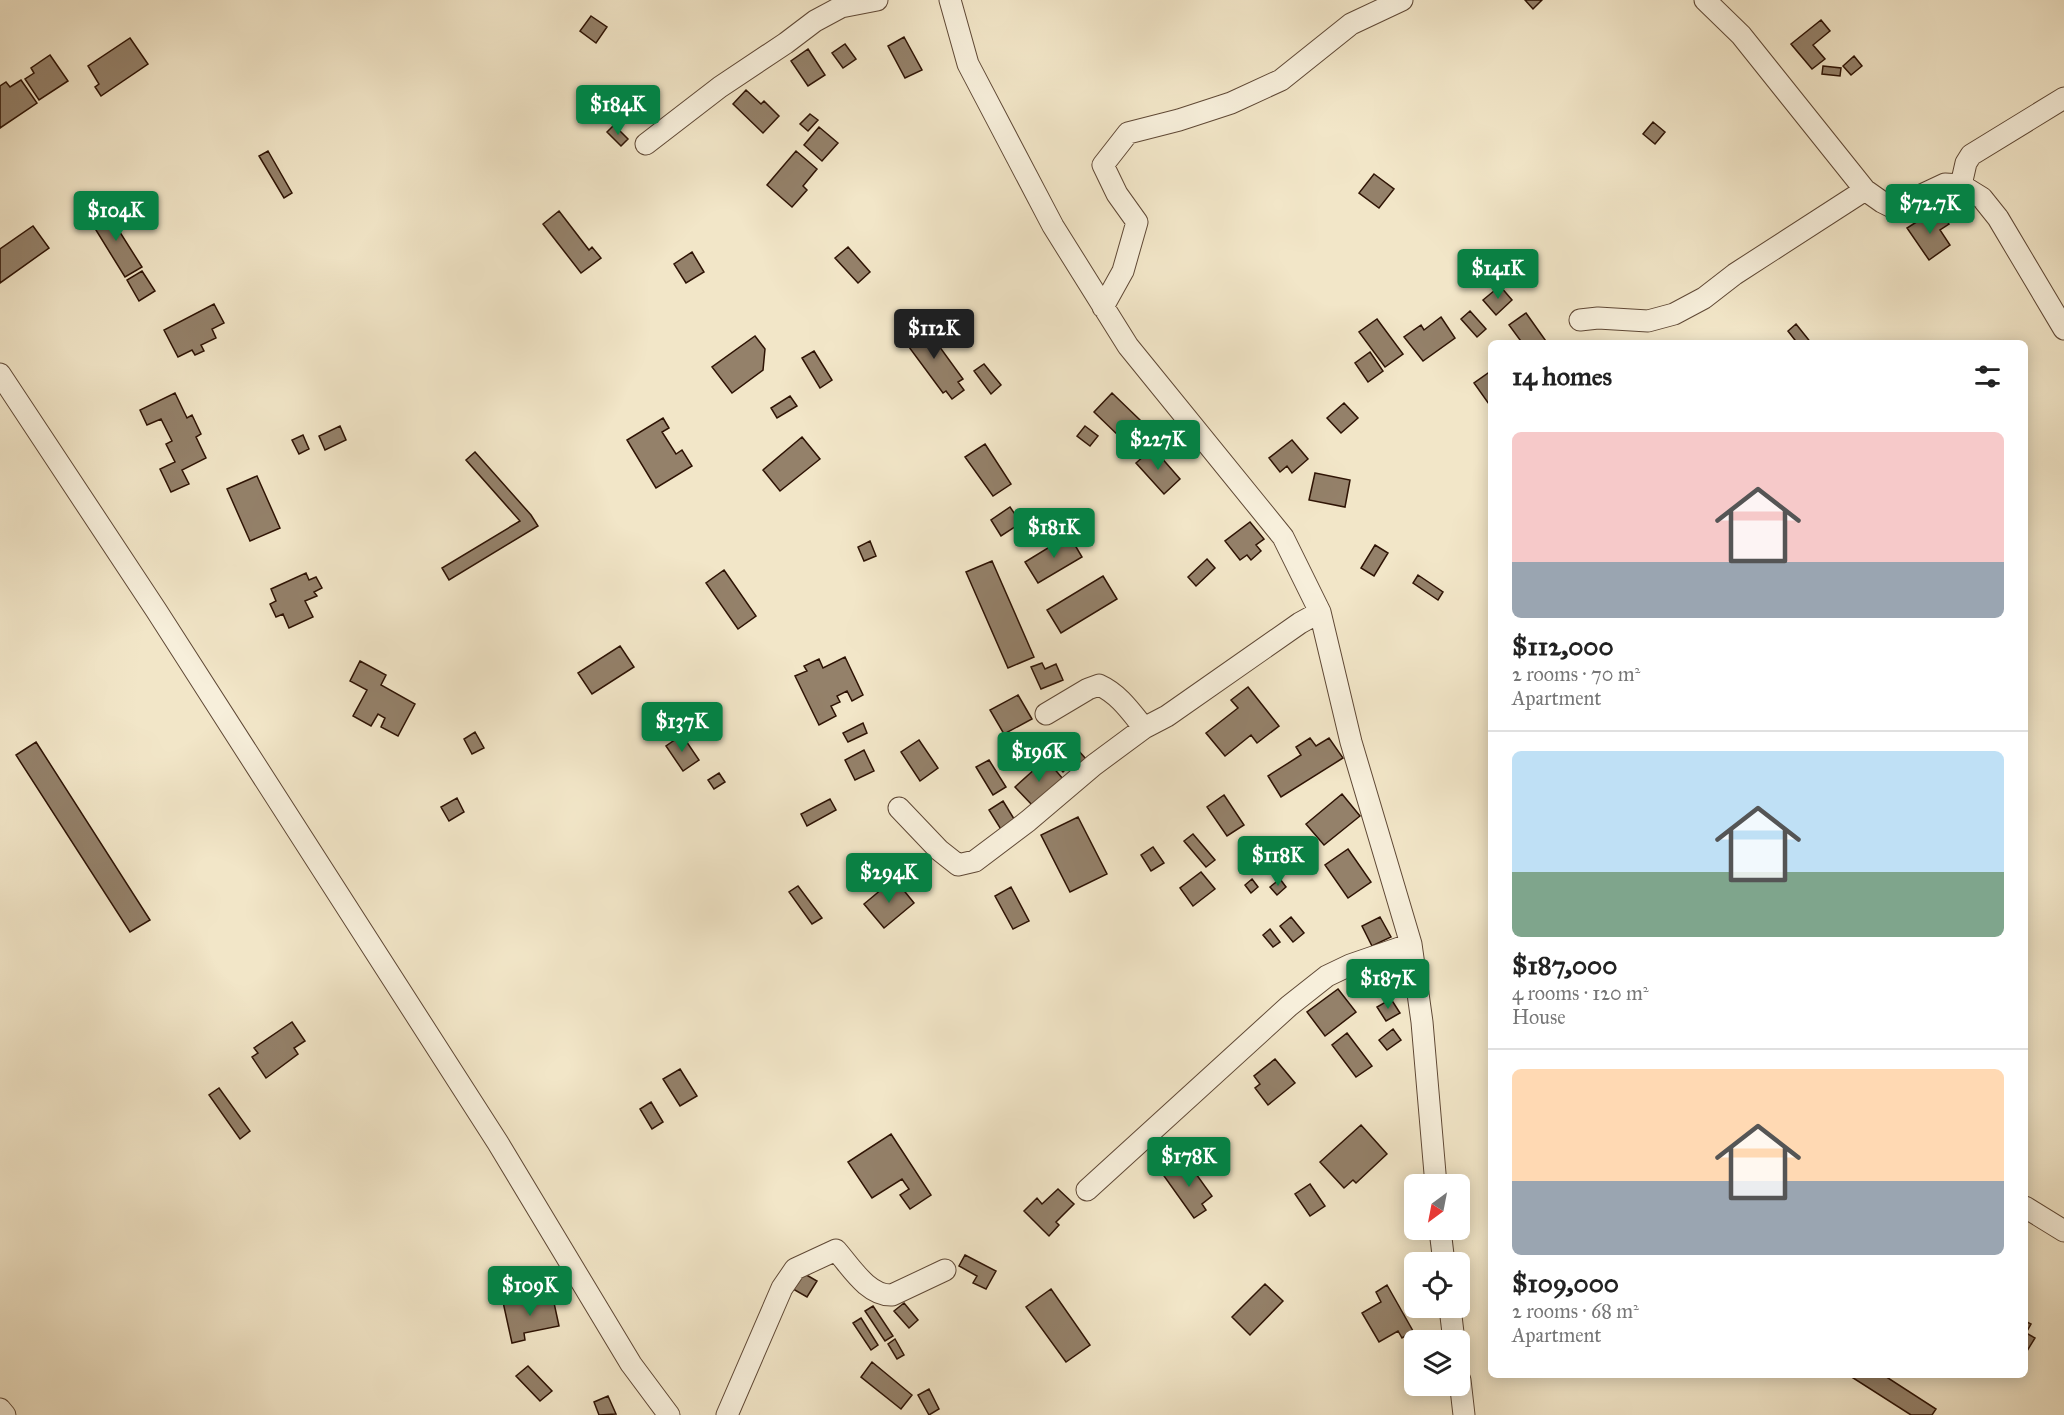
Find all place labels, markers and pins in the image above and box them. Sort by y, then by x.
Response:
pin: $184K [576,85,660,136]
pin: $72.7K [1881,184,1979,235]
pin: $104K [74,191,158,242]
pin: $141K [1456,249,1540,300]
pin: $112K [892,309,976,360]
pin: $227K [1116,420,1200,471]
pin: $181K [1012,508,1096,559]
pin: $137K [640,702,724,753]
pin: $196K [997,732,1081,783]
pin: $118K [1236,836,1320,887]
pin: $294K [847,853,931,904]
pin: $187K [1346,959,1430,1010]
pin: $178K [1147,1137,1231,1188]
pin: $109K [488,1266,572,1317]

